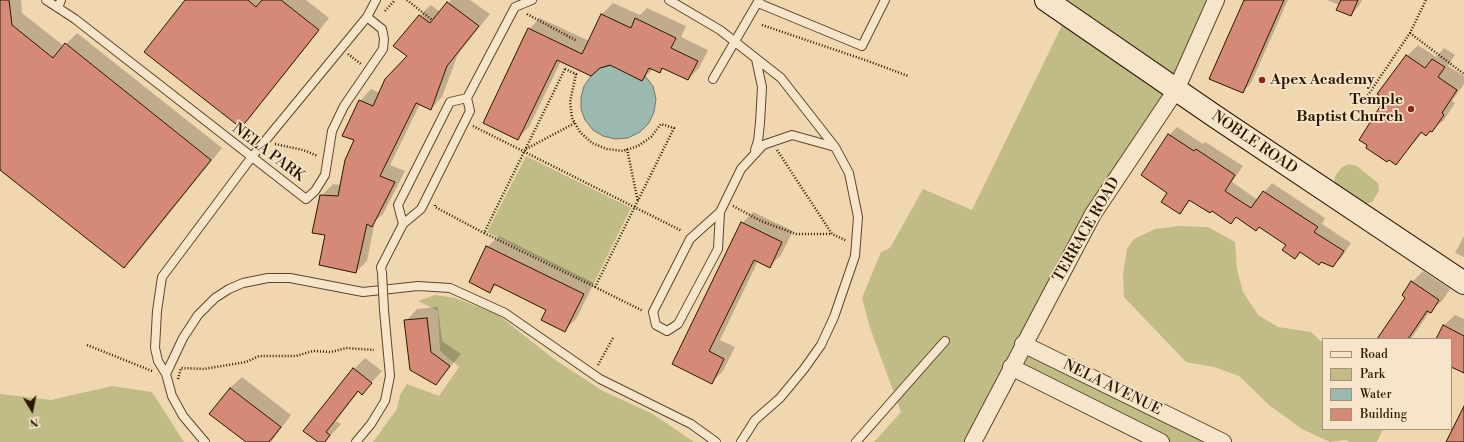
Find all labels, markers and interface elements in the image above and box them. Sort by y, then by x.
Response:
place label: Apex Academy [1270,71,1374,89]
marker: Apex Academy [1257,75,1267,85]
place label: Temple Baptist Church [1296,91,1403,126]
marker: Temple Baptist Church [1406,104,1416,114]
street label: NOBLE ROAD [1208,108,1300,178]
street label: NELA PARK [228,120,308,186]
street label: TERRACE ROAD [1050,174,1124,286]
legend [1322,338,1452,430]
text: Road [1360,347,1388,362]
street label: NELA AVENUE [1060,356,1164,420]
text: Park [1360,367,1385,382]
text: Water [1360,387,1392,402]
north arrow [12,390,52,430]
text: Building [1360,407,1407,422]
text: N [29,414,40,429]

